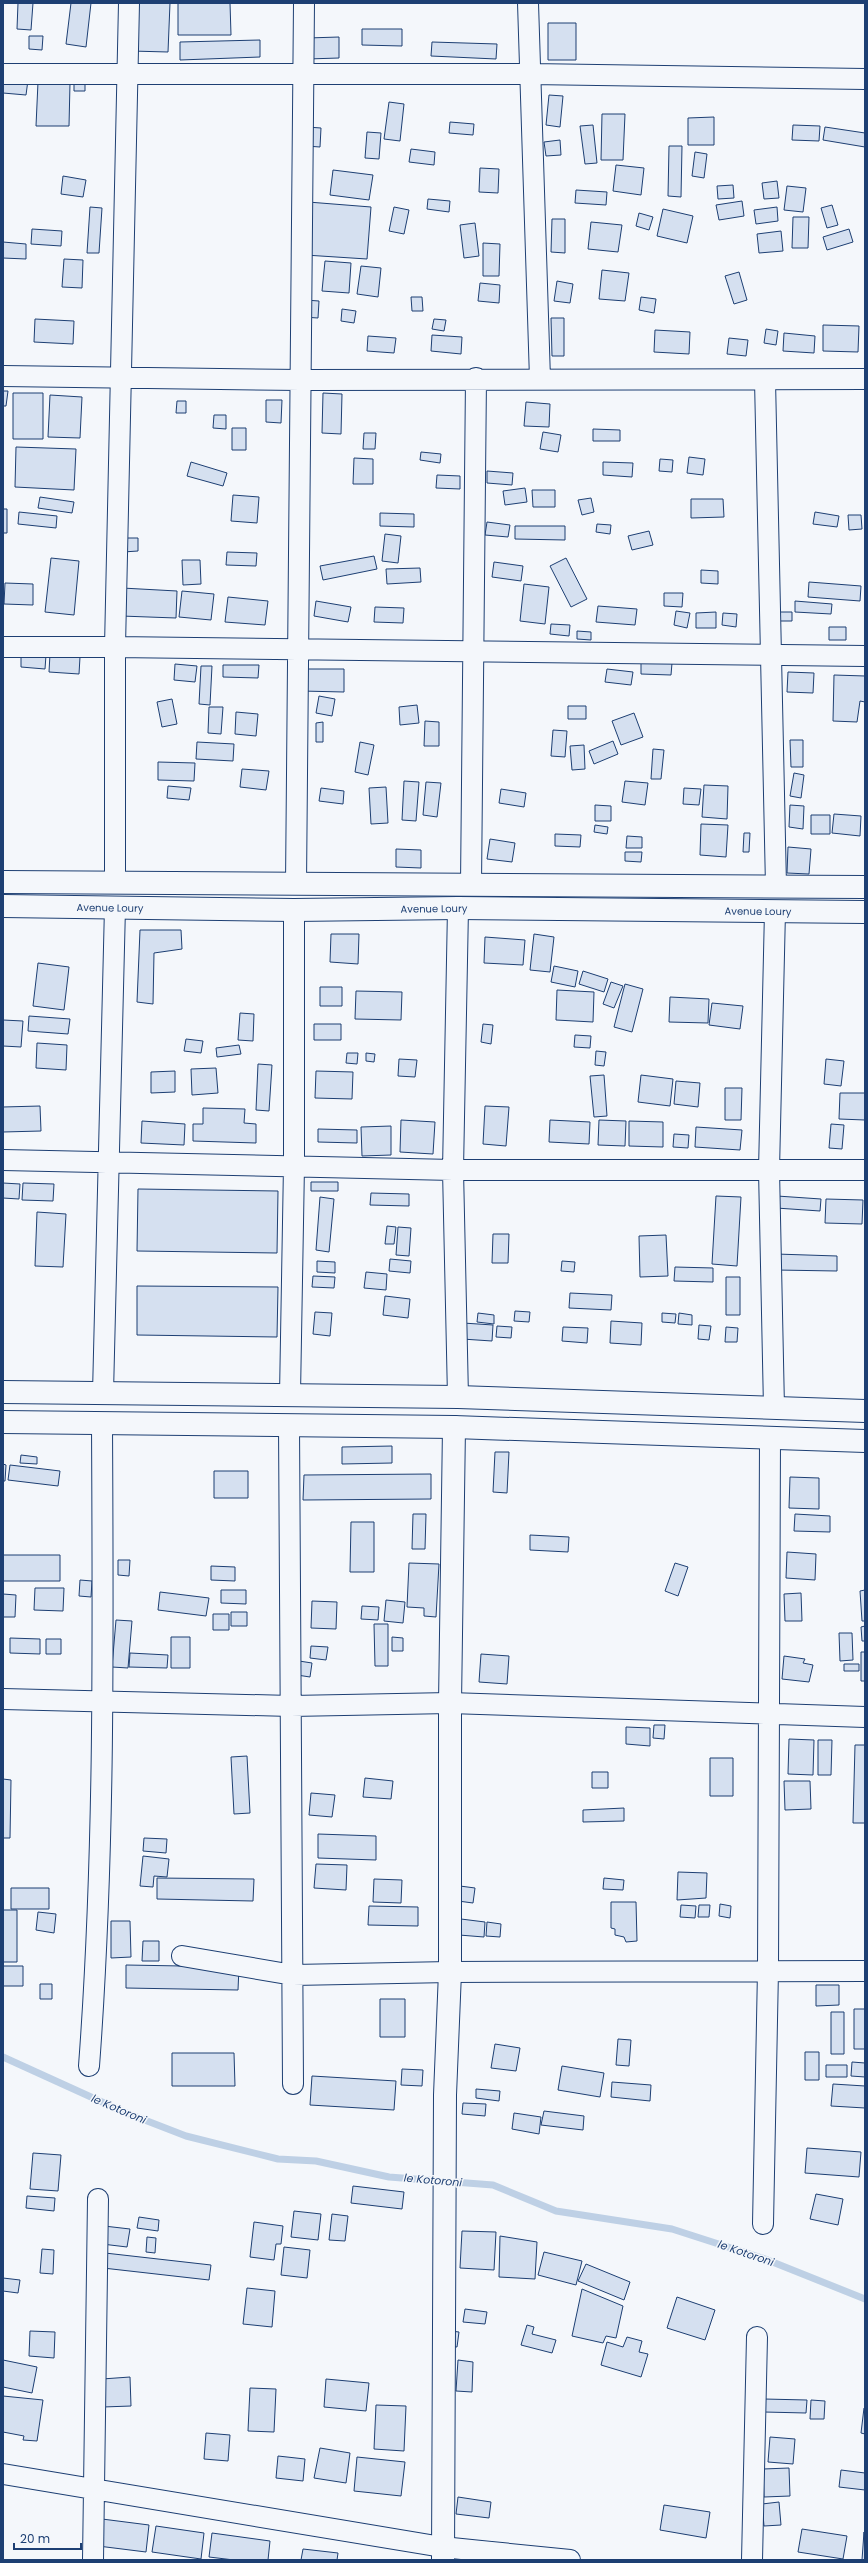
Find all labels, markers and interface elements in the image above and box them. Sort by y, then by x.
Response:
street label: Avenue Loury [76,900,144,915]
street label: Avenue Loury [400,901,468,916]
street label: Avenue Loury [724,903,792,919]
water label: le Kotoroni [89,2090,149,2128]
water label: le Kotoroni [403,2169,463,2191]
water label: le Kotoroni [716,2236,776,2270]
scale bar [14,2525,81,2551]
text: 20 m [20,2530,50,2547]

